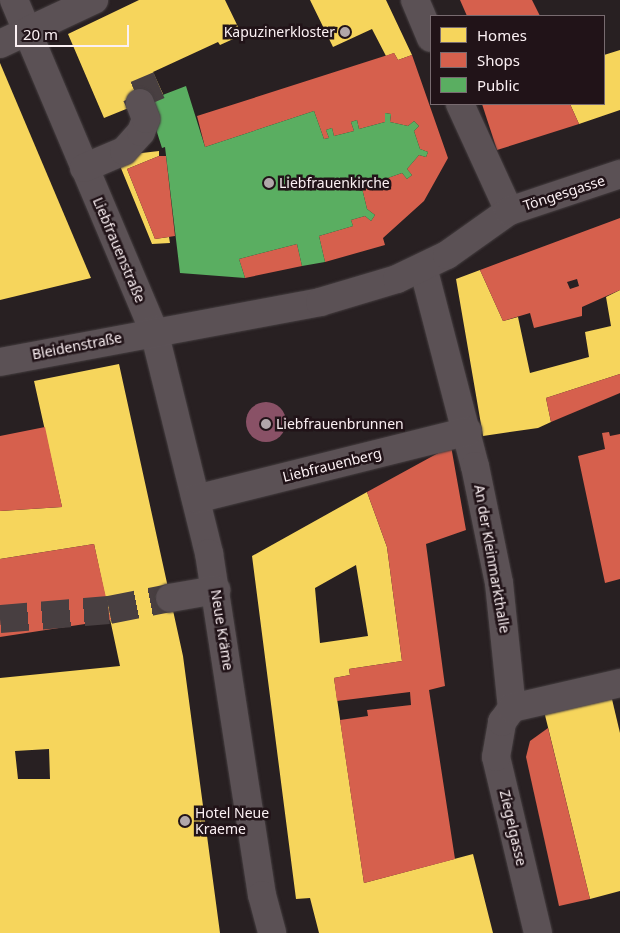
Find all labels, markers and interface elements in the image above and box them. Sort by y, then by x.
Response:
scale bar [18,15,131,47]
legend [430,15,605,105]
text: 20 m [23,24,58,44]
place label: Kapuzinerkloster [224,24,335,40]
text: Homes [477,25,527,45]
marker: Kapuzinerkloster [339,26,351,38]
text: Shops [477,50,520,70]
text: Public [477,75,520,95]
street label: Töngesgasse [521,172,607,214]
place label: Liebfrauenkirche [279,175,390,191]
marker: Liebfrauenkirche [263,177,275,189]
street label: Liebfrauenstraße [89,195,149,305]
street label: Bleidenstraße [31,329,123,363]
place label: Liebfrauenbrunnen [276,416,404,432]
marker: Liebfrauenbrunnen [260,418,272,430]
street label: Liebfrauenberg [281,445,383,485]
street label: An der Kleinmarkthalle [471,483,513,635]
street label: Neue Kräme [207,588,237,672]
street label: Ziegelgasse [496,788,530,868]
place label: Hotel Neue Kraeme [195,805,269,838]
marker: Hotel Neue Kraeme [179,815,191,827]

